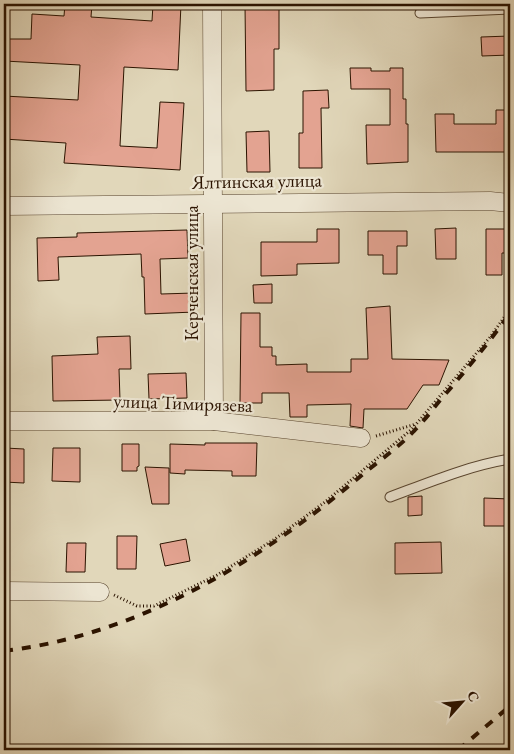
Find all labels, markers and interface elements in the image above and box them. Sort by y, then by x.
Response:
street label: Ялтинская улица [191,167,323,195]
street label: Керченская улица [179,205,204,341]
street label: улица Тимирязева [113,388,253,418]
north arrow [436,676,486,726]
text: С [463,688,484,705]

